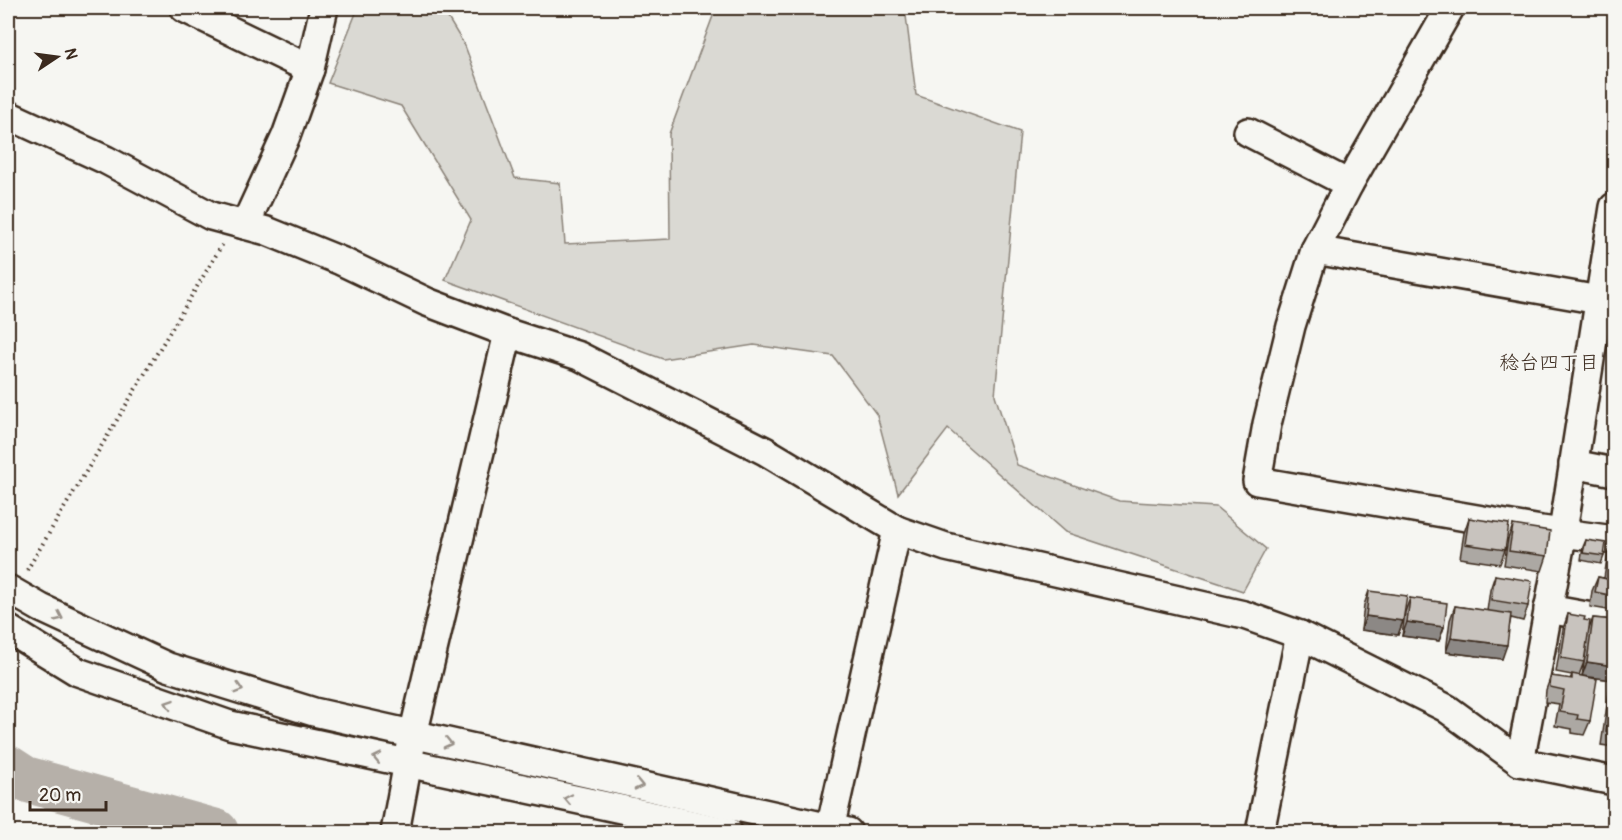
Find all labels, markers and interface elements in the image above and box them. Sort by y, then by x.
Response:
north arrow [27,27,87,87]
text: N [60,46,82,62]
district label: 稔台四丁目 [1499,350,1599,375]
one-way arrow [52,609,63,621]
one-way arrow [233,682,244,694]
one-way arrow [164,698,174,711]
one-way arrow [443,735,453,748]
one-way arrow [373,752,383,765]
scale bar [30,774,106,812]
one-way arrow [633,778,643,791]
text: 20 m [39,784,81,807]
one-way arrow [563,793,573,806]

